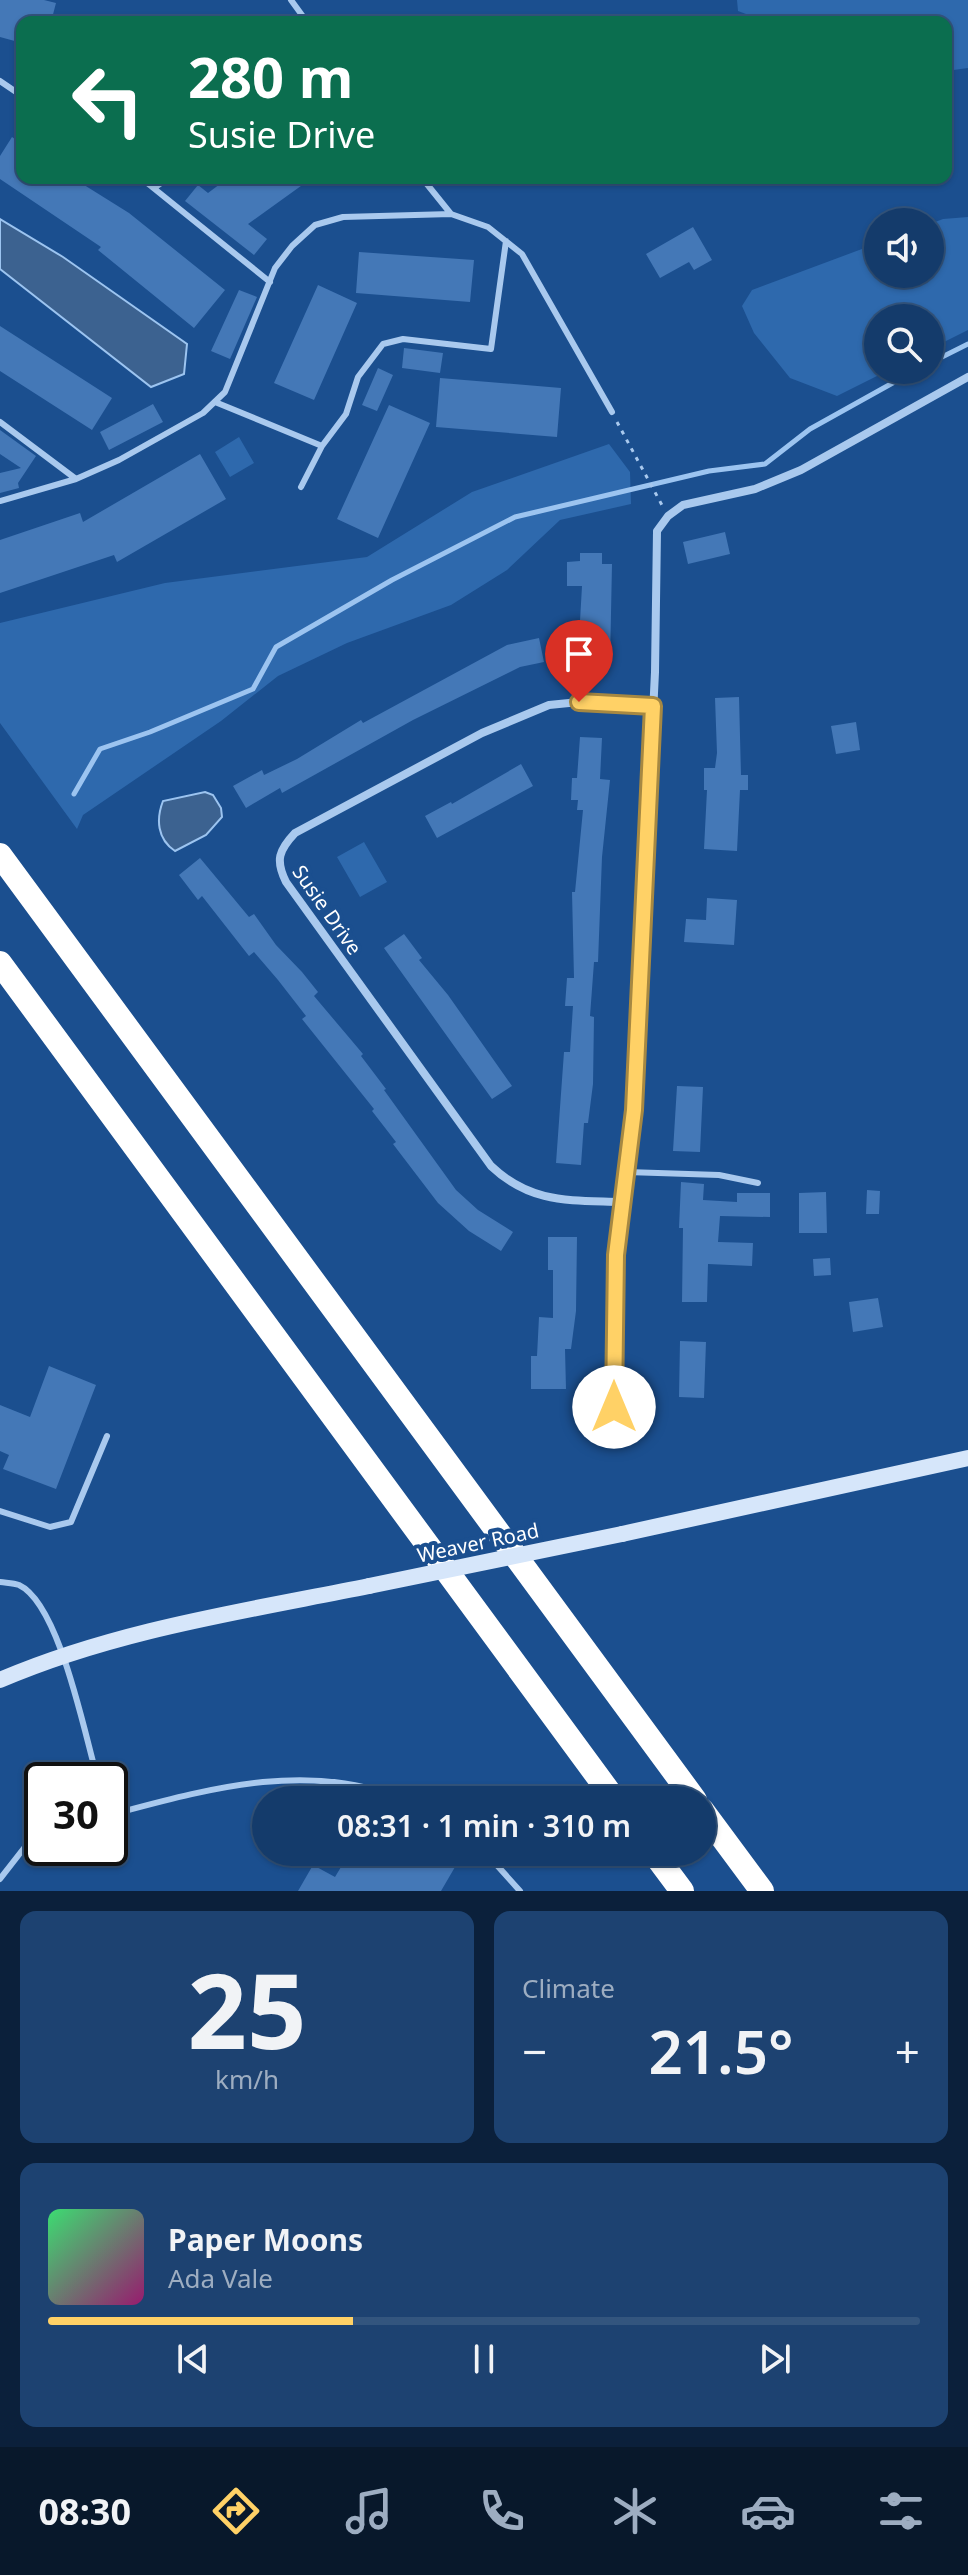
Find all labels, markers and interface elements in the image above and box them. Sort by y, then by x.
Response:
text: 280 m [188,38,353,114]
icon: left [56,48,160,152]
text: Susie Drive [188,110,375,159]
map controls [864,208,944,384]
button: sound [864,208,944,288]
button: search [864,304,944,384]
pin [545,620,613,702]
icon: arrive [557,632,601,676]
street label: Susie Drive [287,859,368,960]
position arrow [572,1365,656,1449]
street label: Weaver Road [415,1516,541,1569]
speed limit sign: 30 [24,1762,128,1866]
text: 08:31 · 1 min · 310 m [337,1805,631,1846]
text: 25 [188,1938,306,2079]
text: Climate [522,1970,615,2006]
text: 21.5° [648,2010,794,2092]
text: − [522,2021,547,2081]
text: + [895,2021,920,2081]
text: km/h [215,2061,279,2097]
text: Paper Moons [168,2219,363,2260]
text: Ada Vale [168,2260,273,2296]
icon: previous [171,2337,215,2381]
icon: pause [462,2337,506,2381]
icon: next [753,2337,797,2381]
icon: directions [208,2483,264,2539]
icon: music [341,2483,397,2539]
icon: phone [474,2483,530,2539]
icon: climate [607,2483,663,2539]
icon: car [740,2483,796,2539]
icon: filters [873,2483,929,2539]
text: 08:30 [39,2487,131,2536]

